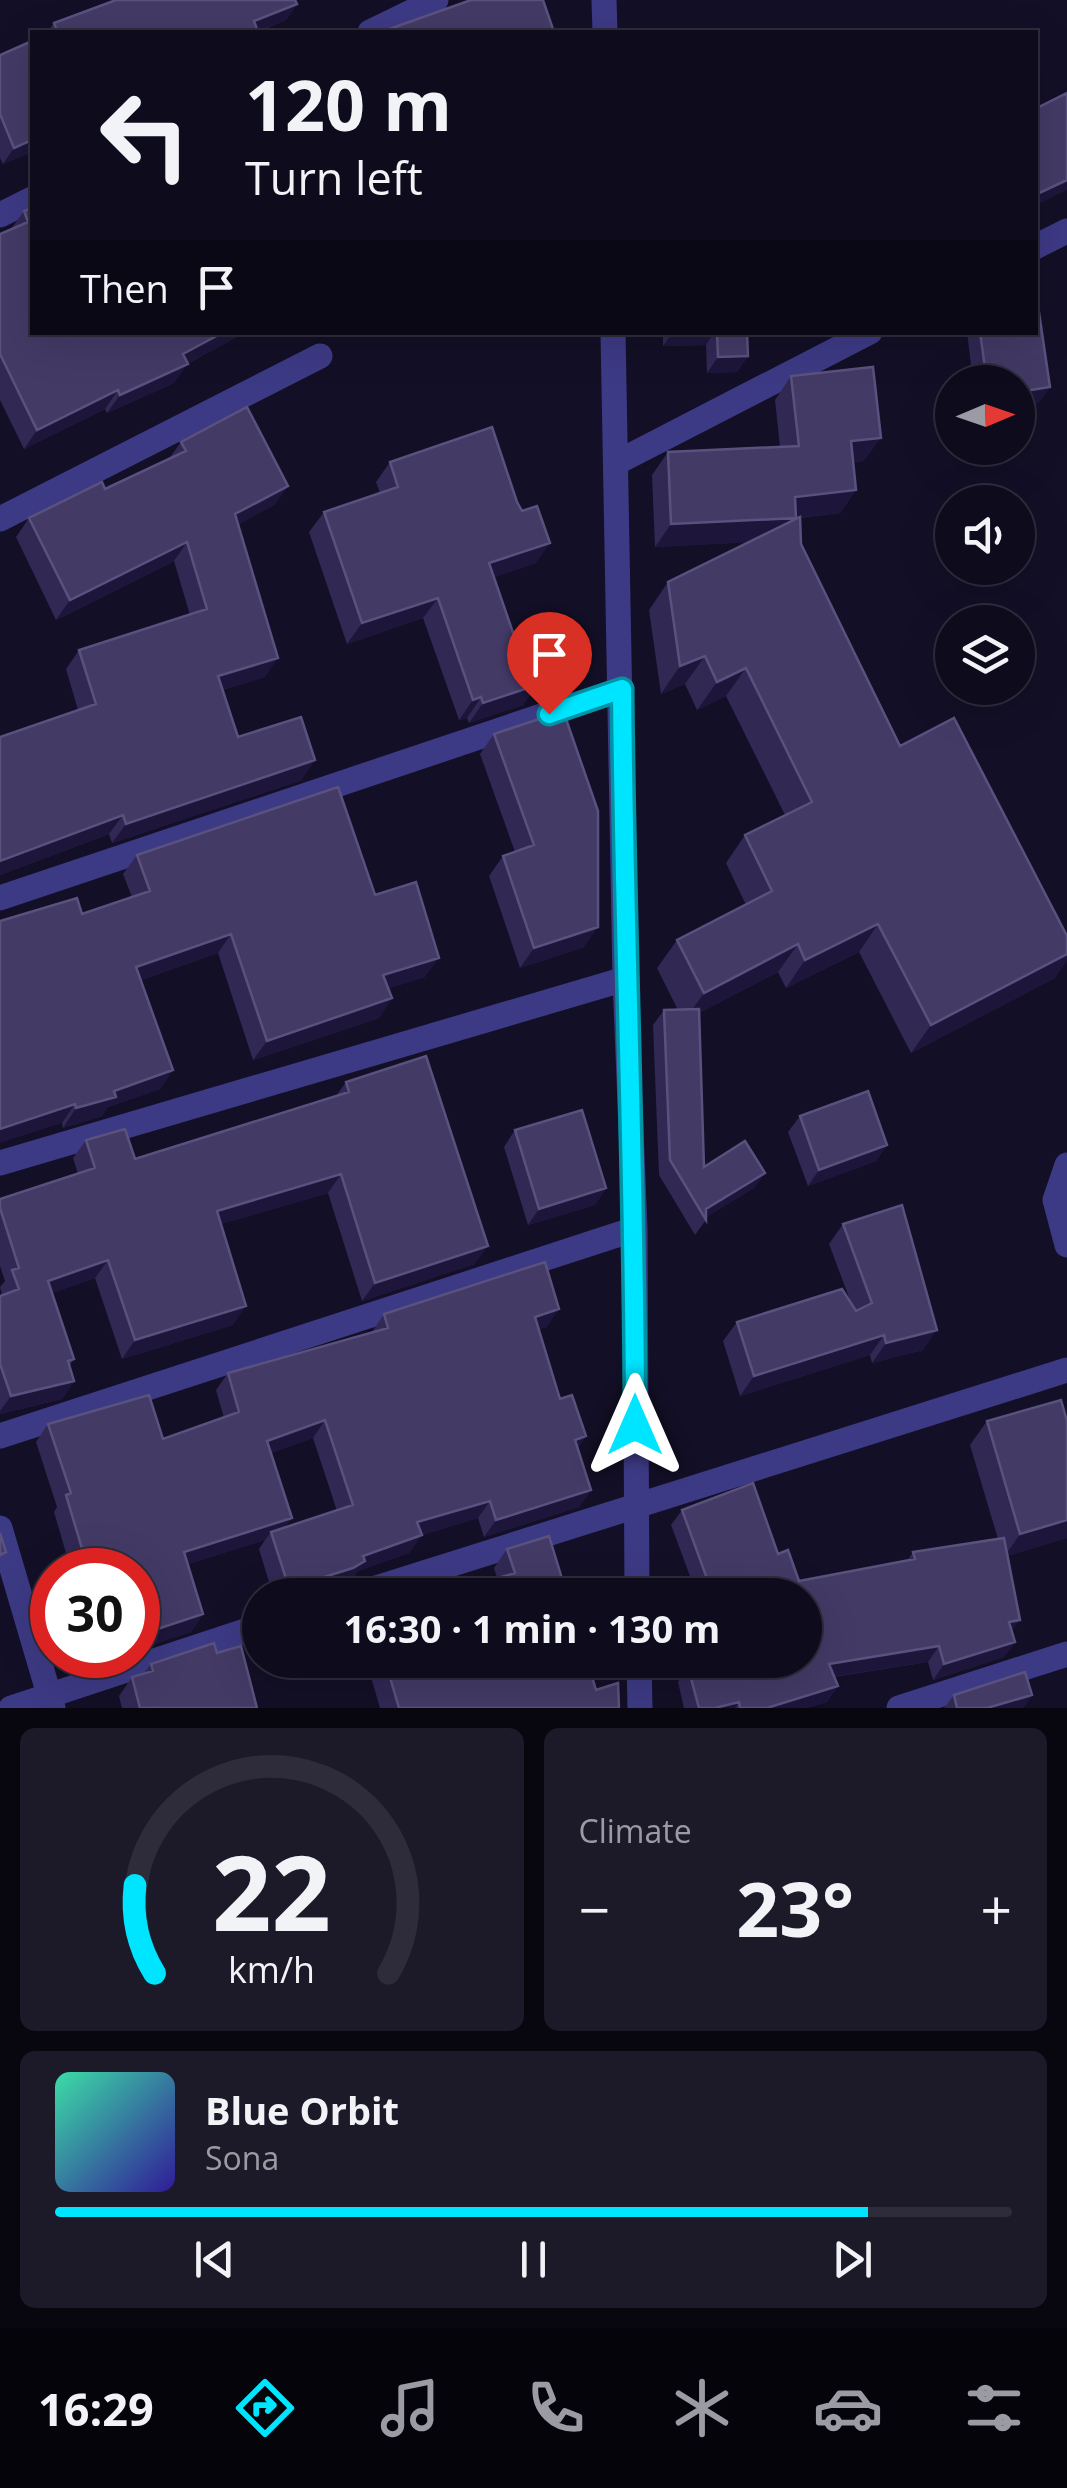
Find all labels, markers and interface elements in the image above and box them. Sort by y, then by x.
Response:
text: 120 m [245,56,452,152]
icon: left [80,70,210,200]
text: Turn left [245,147,423,208]
icon: arrive [189,260,244,315]
text: Then [80,262,169,314]
north arrow [935,365,1035,465]
map controls [935,365,1035,705]
button: sound [935,485,1035,585]
button: layers [935,605,1035,705]
pin [507,612,592,715]
icon: arrive [522,627,577,682]
position arrow [583,1373,687,1477]
speed limit sign: 30 [30,1548,160,1678]
text: 16:30 · 1 min · 130 m [344,1602,720,1654]
text: Climate [579,1809,692,1852]
text: 22 [212,1820,331,1961]
text: 23° [736,1857,854,1959]
text: − [579,1871,610,1946]
text: + [981,1871,1012,1946]
text: km/h [228,1945,315,1993]
text: Blue Orbit [205,2084,399,2136]
text: Sona [205,2136,279,2179]
icon: previous [187,2232,242,2287]
icon: pause [506,2232,561,2287]
icon: next [825,2232,880,2287]
icon: directions [230,2373,300,2443]
icon: music [375,2373,445,2443]
icon: phone [521,2373,591,2443]
icon: climate [667,2373,737,2443]
icon: car [813,2373,883,2443]
icon: filters [959,2373,1029,2443]
text: 16:29 [38,2378,154,2439]

